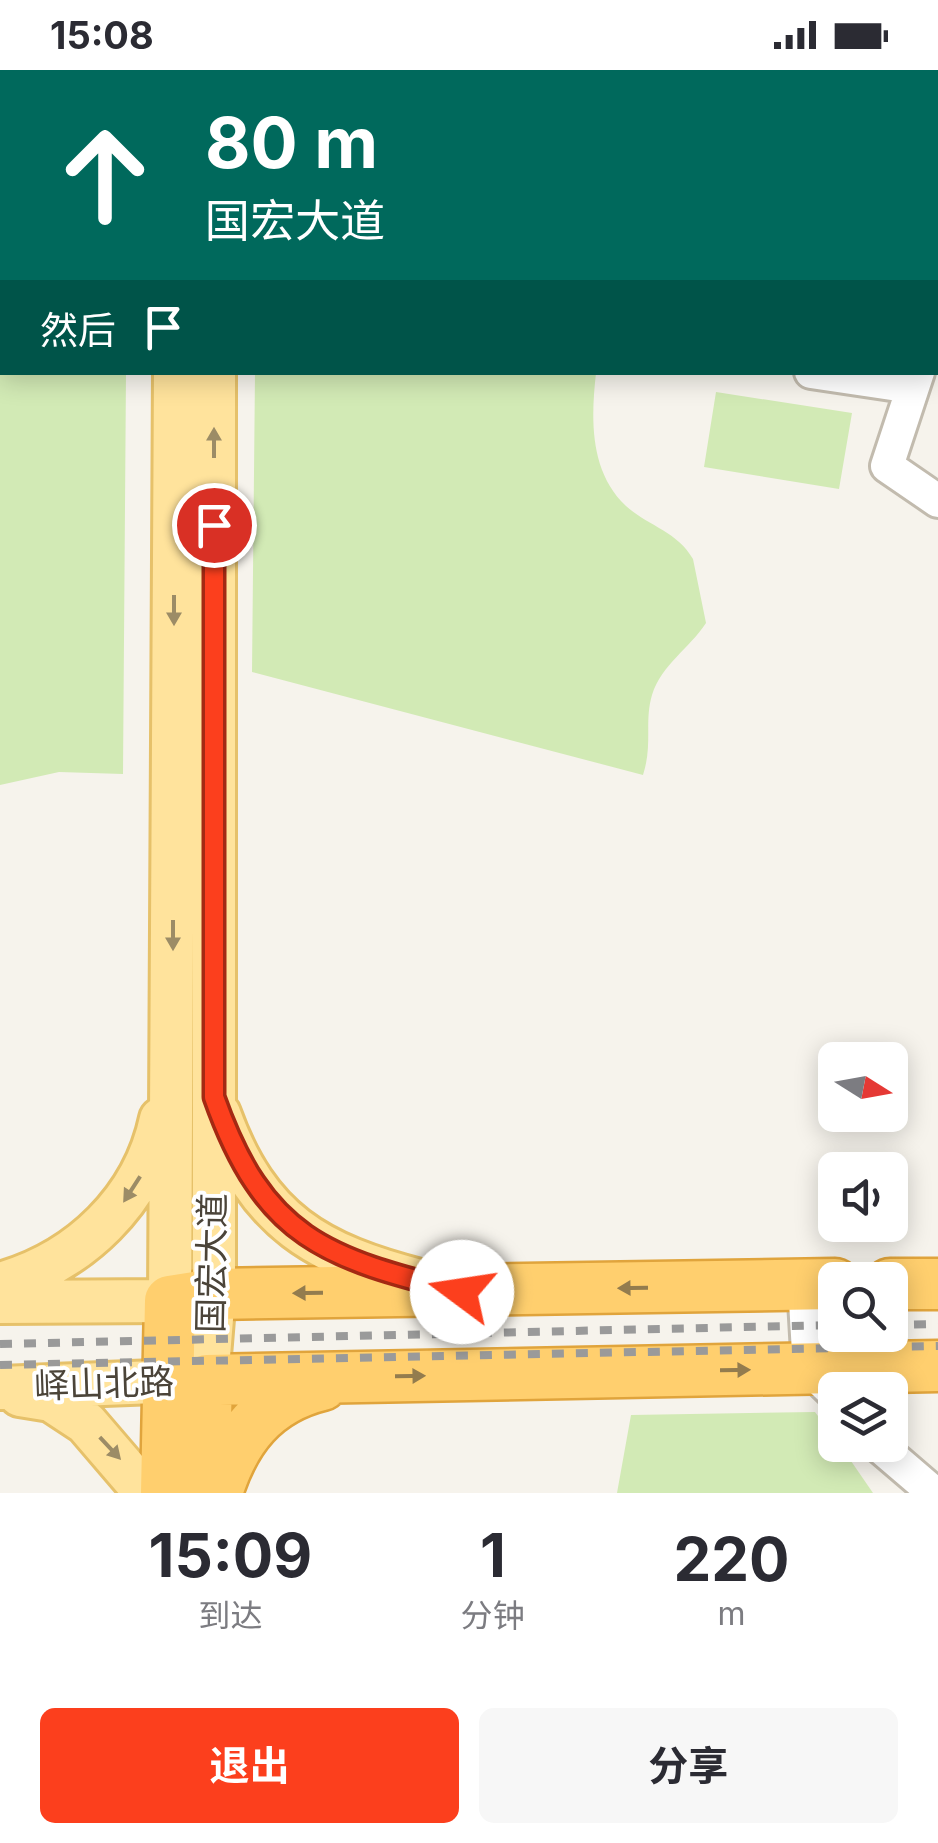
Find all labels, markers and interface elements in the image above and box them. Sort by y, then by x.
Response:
text: 15:08 [50,12,154,58]
text: 80 m [205,100,378,185]
icon: ahead [40,110,170,240]
text: 国宏大道 [205,193,385,248]
icon: arrive [136,300,191,355]
text: 然后 [40,307,116,353]
one-way arrow [206,426,222,458]
pin [172,483,257,568]
icon: arrive [187,498,242,553]
one-way arrow [166,594,182,626]
one-way arrow [165,919,181,951]
north arrow [818,1042,908,1132]
map controls [818,1042,908,1462]
button: sound [818,1152,908,1242]
one-way arrow [124,1176,142,1203]
street label: 国宏大道 [189,1193,233,1333]
position arrow [410,1240,514,1344]
button: search [818,1262,908,1352]
one-way arrow [616,1280,648,1296]
one-way arrow [291,1285,323,1301]
street label: 峄山北路 [33,1360,175,1406]
one-way arrow [719,1362,751,1378]
one-way arrow [394,1367,426,1383]
button: layers [818,1372,908,1462]
one-way arrow [98,1436,121,1460]
text: 15:09 [149,1519,312,1591]
text: 1 [480,1519,506,1591]
text: 220 [673,1523,789,1595]
text: m [717,1594,745,1633]
text: 到达 [198,1596,262,1635]
text: 分钟 [461,1596,525,1635]
button: 退出 [40,1708,459,1823]
button: 分享 [479,1708,898,1823]

